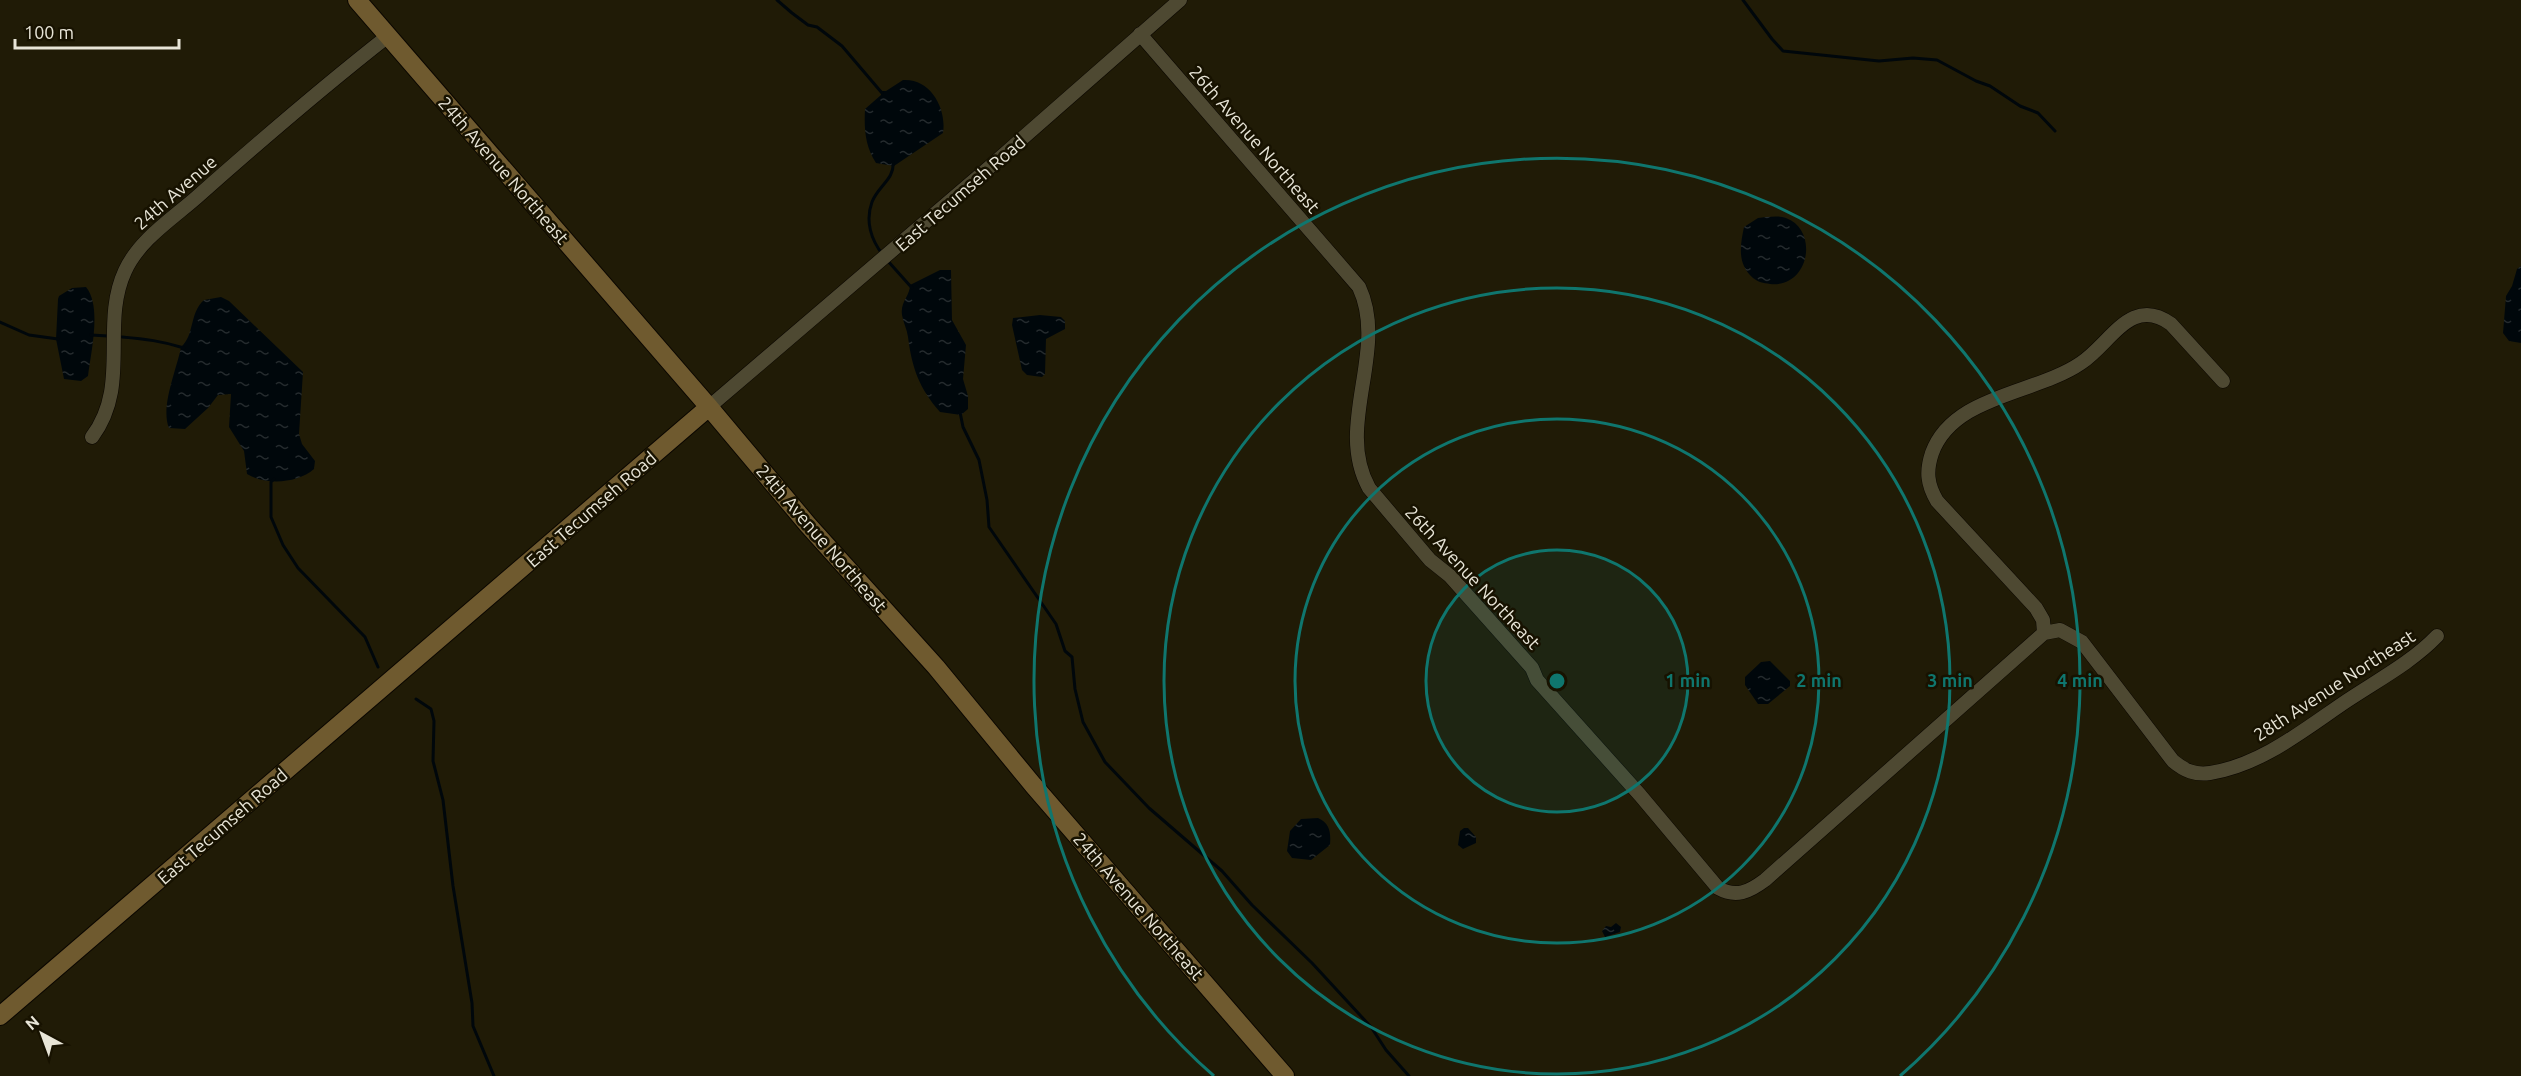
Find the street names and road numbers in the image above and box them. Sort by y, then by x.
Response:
street label: 26th Avenue Northeast [1186,61,1324,217]
street label: 24th Avenue Northeast [435,92,573,248]
street label: East Tecumseh Road [891,131,1029,255]
street label: 24th Avenue [130,151,220,233]
street label: East Tecumseh Road [522,447,660,571]
street label: 24th Avenue Northeast [753,460,891,616]
street label: 26th Avenue Northeast [1402,501,1544,653]
street label: 28th Avenue Northeast [2250,625,2418,745]
street label: East Tecumseh Road [153,764,291,888]
street label: 24th Avenue Northeast [1070,828,1208,984]

